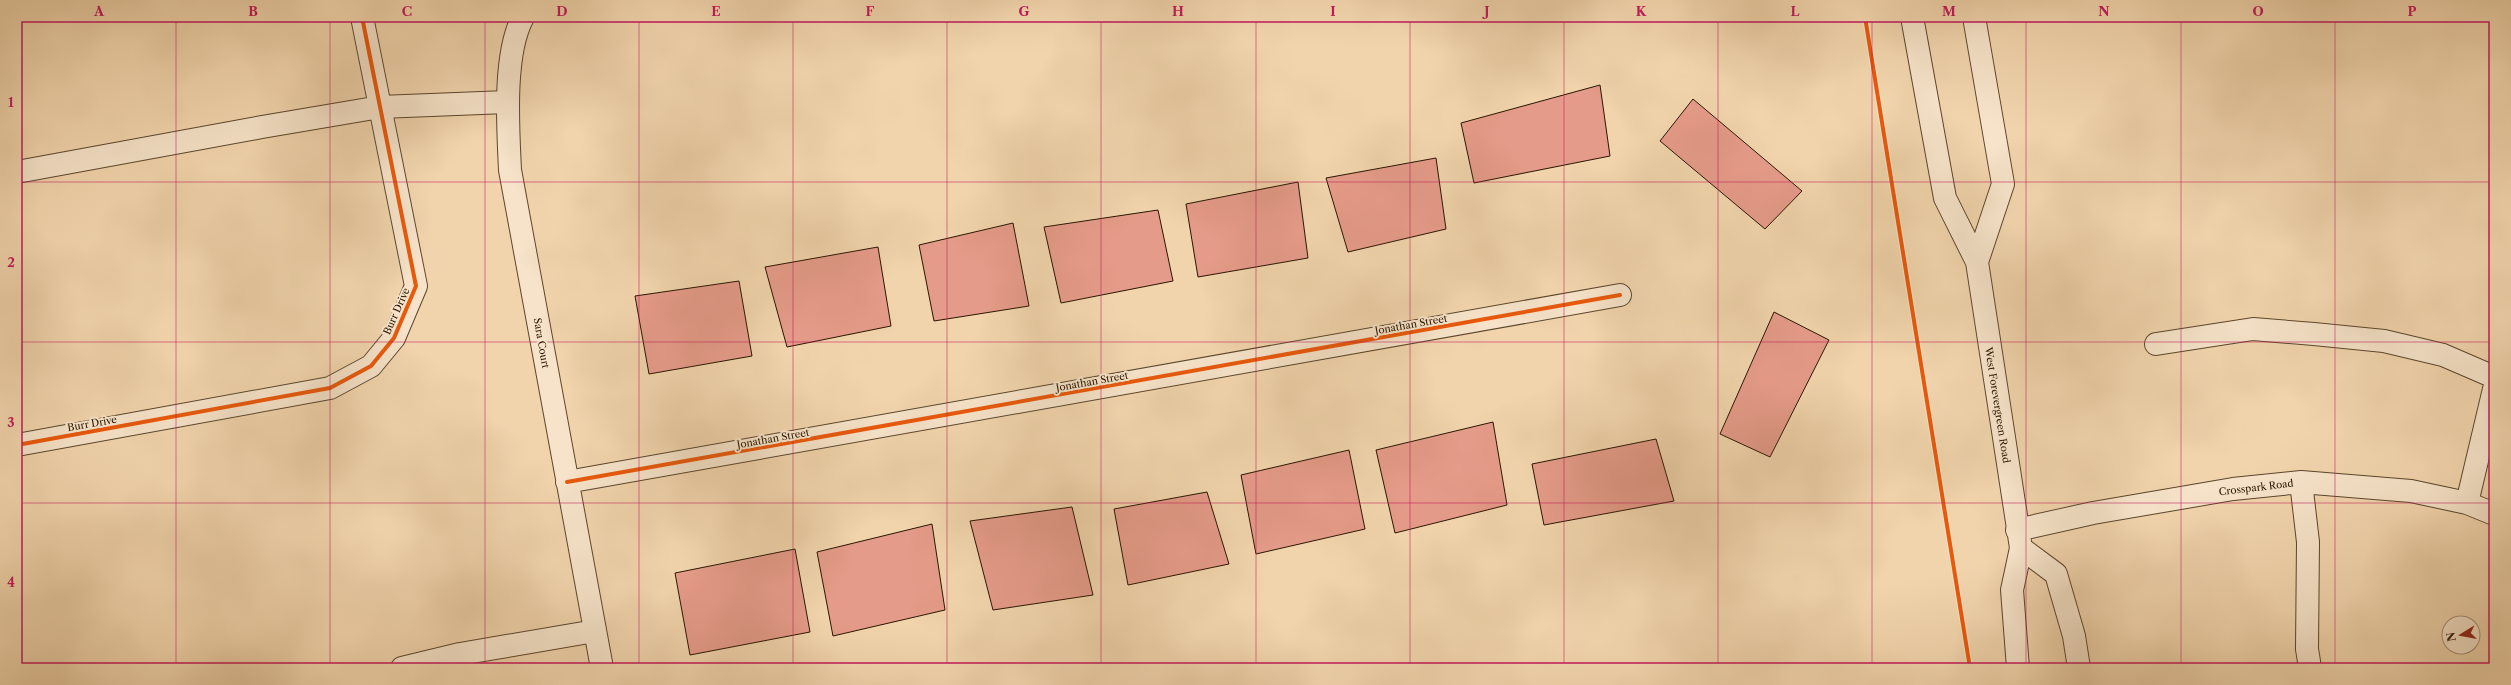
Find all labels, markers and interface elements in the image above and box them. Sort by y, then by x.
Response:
text: A [93,3,105,19]
text: B [248,3,258,19]
text: C [402,3,412,19]
text: D [556,3,568,19]
text: E [711,3,721,19]
text: F [866,3,875,19]
text: G [1018,3,1030,19]
text: H [1172,3,1184,19]
text: I [1330,3,1336,19]
text: J [1482,3,1490,19]
text: K [1636,3,1647,19]
text: L [1791,3,1800,19]
text: M [1942,3,1956,19]
text: N [2098,3,2110,19]
text: O [2252,3,2264,19]
text: P [2408,3,2417,19]
text: 1 [8,94,14,110]
text: 2 [7,254,15,270]
street label: Burr Drive [380,285,413,337]
street label: Jonathan Street [1372,312,1449,338]
street label: Sara Court [531,317,552,370]
street label: West Forevergreen Road [1982,345,2013,464]
street label: Jonathan Street [1053,369,1130,395]
street label: Burr Drive [66,413,118,434]
text: 3 [7,414,15,430]
street label: Jonathan Street [734,426,811,452]
street label: Crosspark Road [2218,476,2294,499]
text: 4 [7,574,15,590]
north arrow [2441,615,2481,655]
text: N [2443,630,2459,643]

